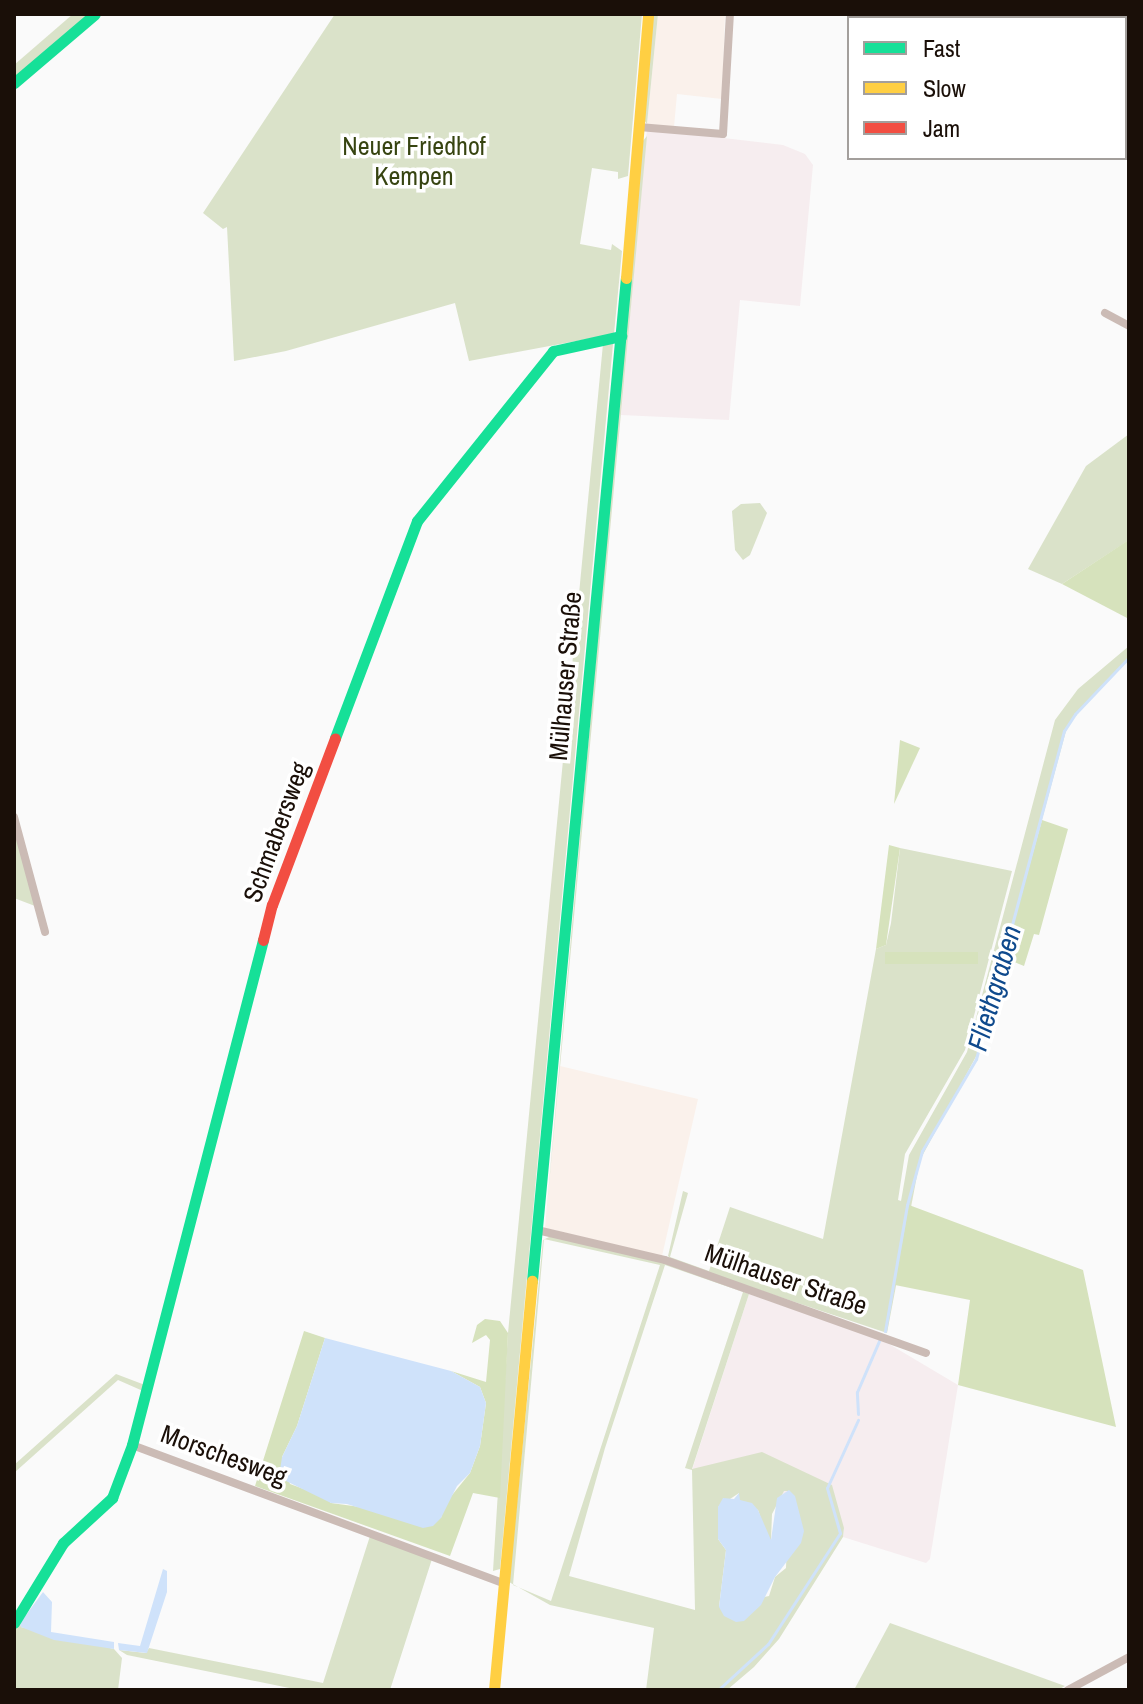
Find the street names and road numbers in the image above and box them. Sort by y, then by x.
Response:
street label: Mülhauser Straße [542,590,588,762]
street label: Schmabersweg [236,758,316,906]
street label: Mülhauser Straße [701,1237,871,1321]
street label: Morschesweg [157,1418,291,1492]

